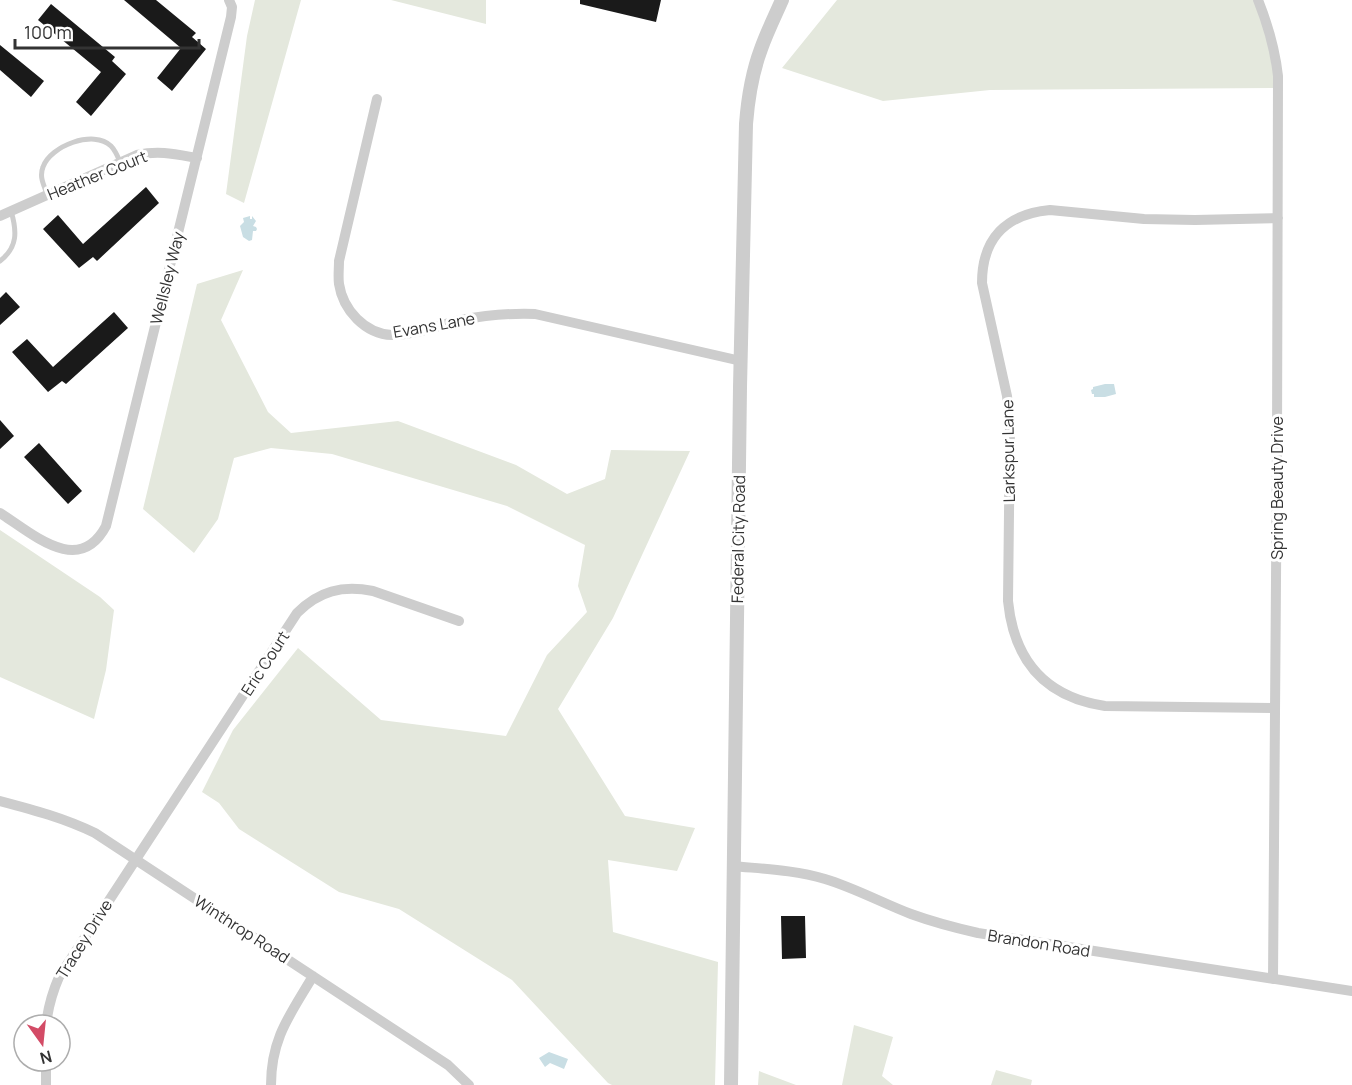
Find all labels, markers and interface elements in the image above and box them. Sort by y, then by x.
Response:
scale bar [15,12,200,50]
text: 100 m [24,20,72,44]
street label: Heather Court [44,145,150,205]
street label: Wellsley Way [145,229,189,327]
street label: Evans Lane [391,307,477,343]
street label: Larkspur Lane [996,399,1020,503]
street label: Spring Beauty Drive [1266,416,1288,560]
street label: Federal City Road [726,475,750,603]
street label: Eric Court [236,626,294,700]
street label: Winthrop Road [190,890,294,968]
street label: Tracey Drive [51,895,117,983]
street label: Brandon Road [986,924,1092,962]
north arrow [12,1013,72,1073]
text: N [37,1045,54,1070]

